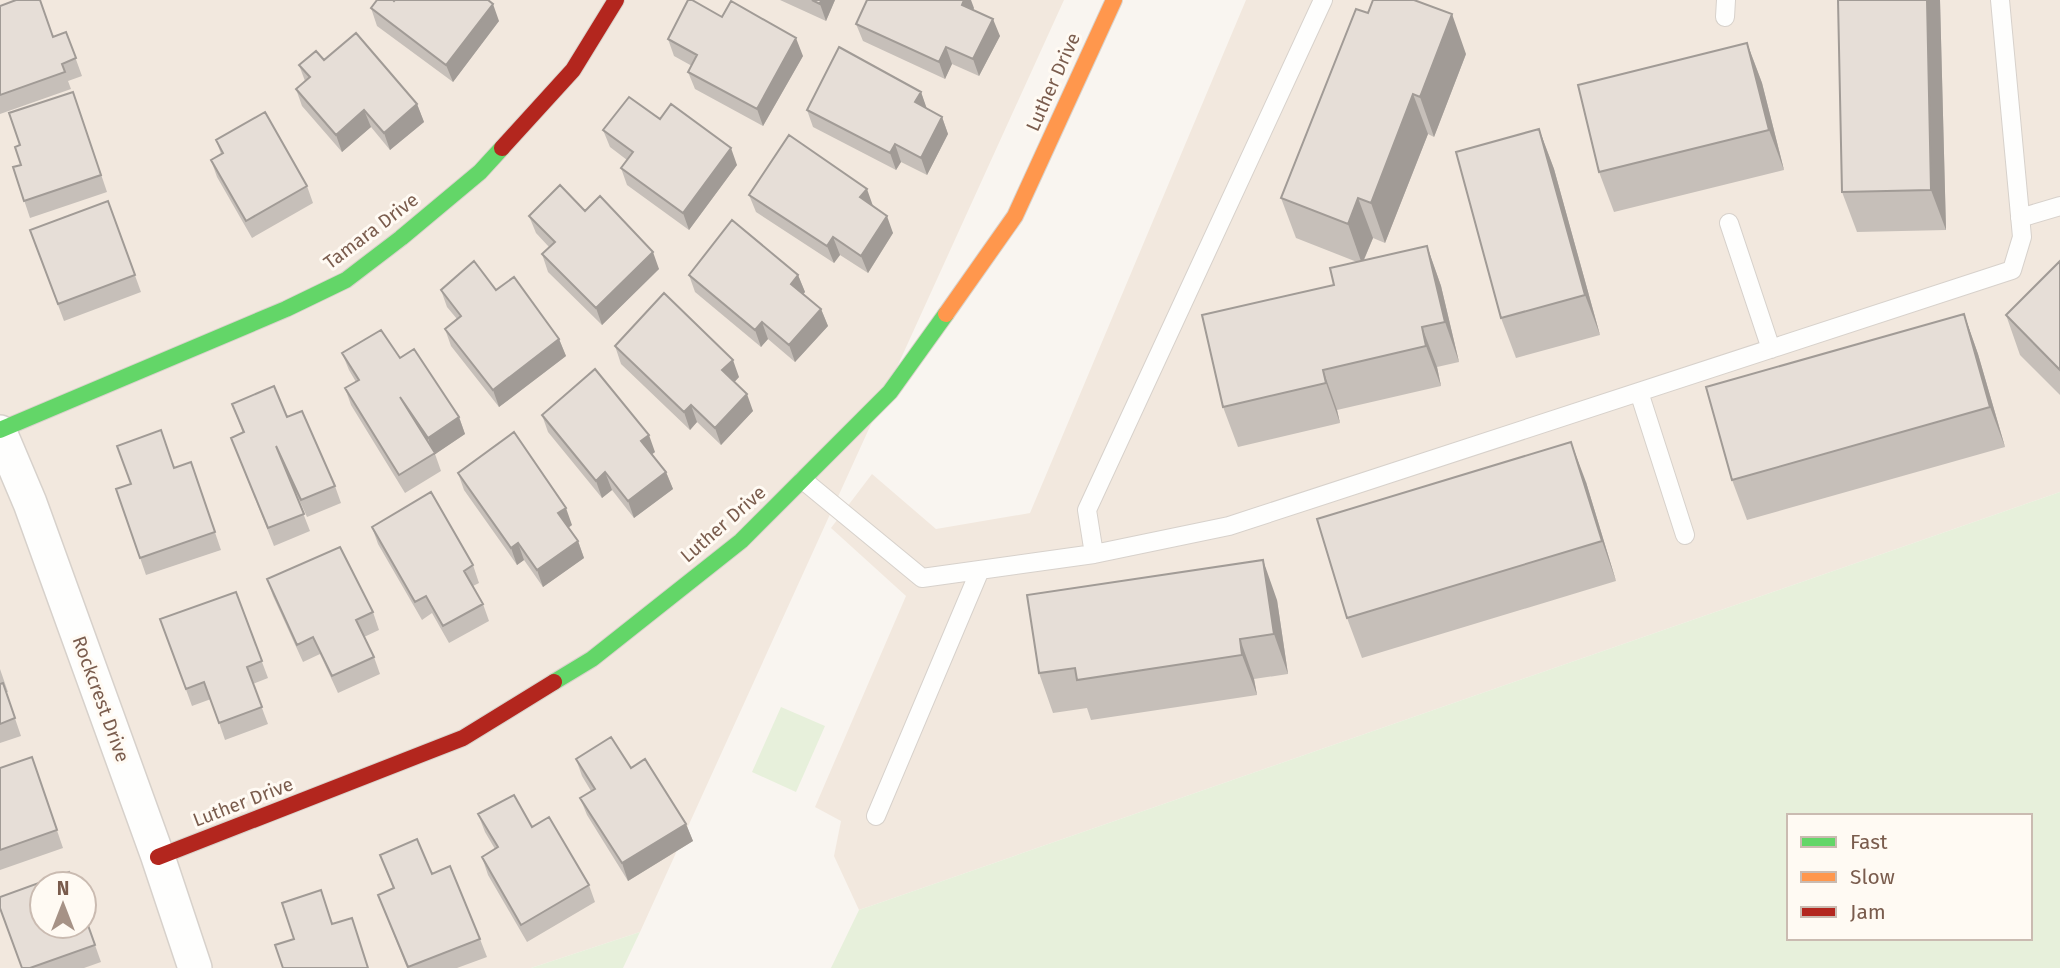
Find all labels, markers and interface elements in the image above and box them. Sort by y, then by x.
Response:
street label: Luther Drive [1021,29,1085,135]
street label: Tamara Drive [319,188,423,274]
street label: Luther Drive [676,481,770,567]
street label: Rockcrest Drive [68,633,134,765]
street label: Luther Drive [190,772,296,832]
legend [1787,814,2032,940]
text: Fast [1850,829,1888,855]
text: Slow [1850,864,1895,890]
north arrow [28,870,98,940]
text: N [57,877,69,900]
text: Jam [1850,899,1886,925]

